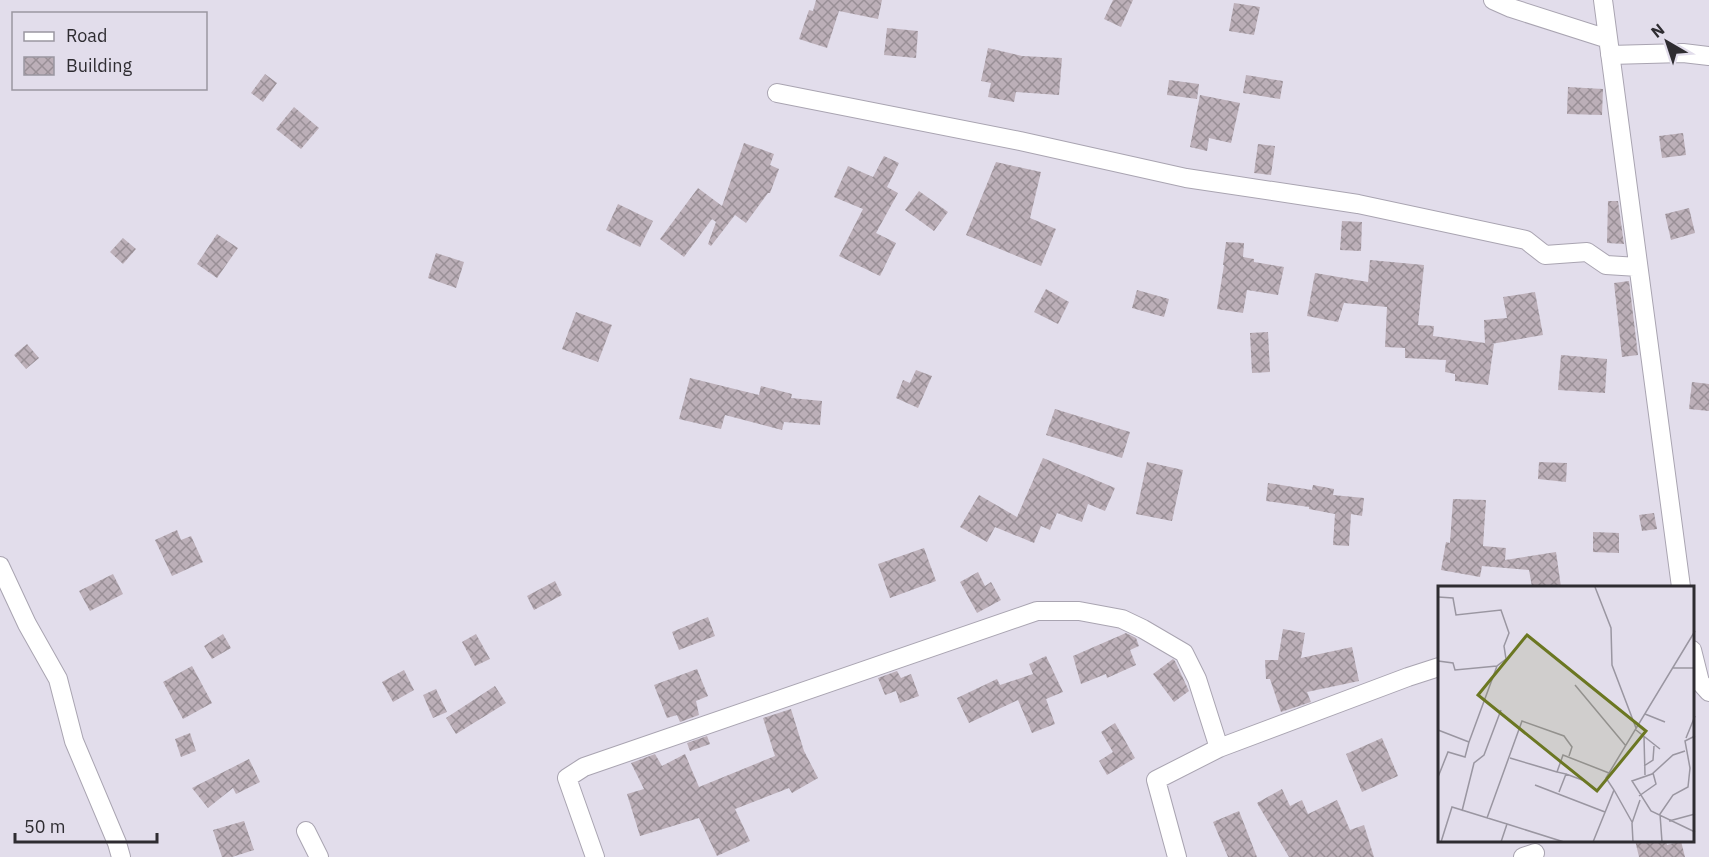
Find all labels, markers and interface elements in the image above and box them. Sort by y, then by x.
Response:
legend [12,12,207,90]
north arrow [1637,12,1697,72]
text: N [1647,19,1668,42]
text: Road [66,24,107,47]
text: Building [66,54,133,77]
inset map [1438,586,1694,842]
scale bar [15,806,158,844]
text: 50 m [24,815,66,838]

